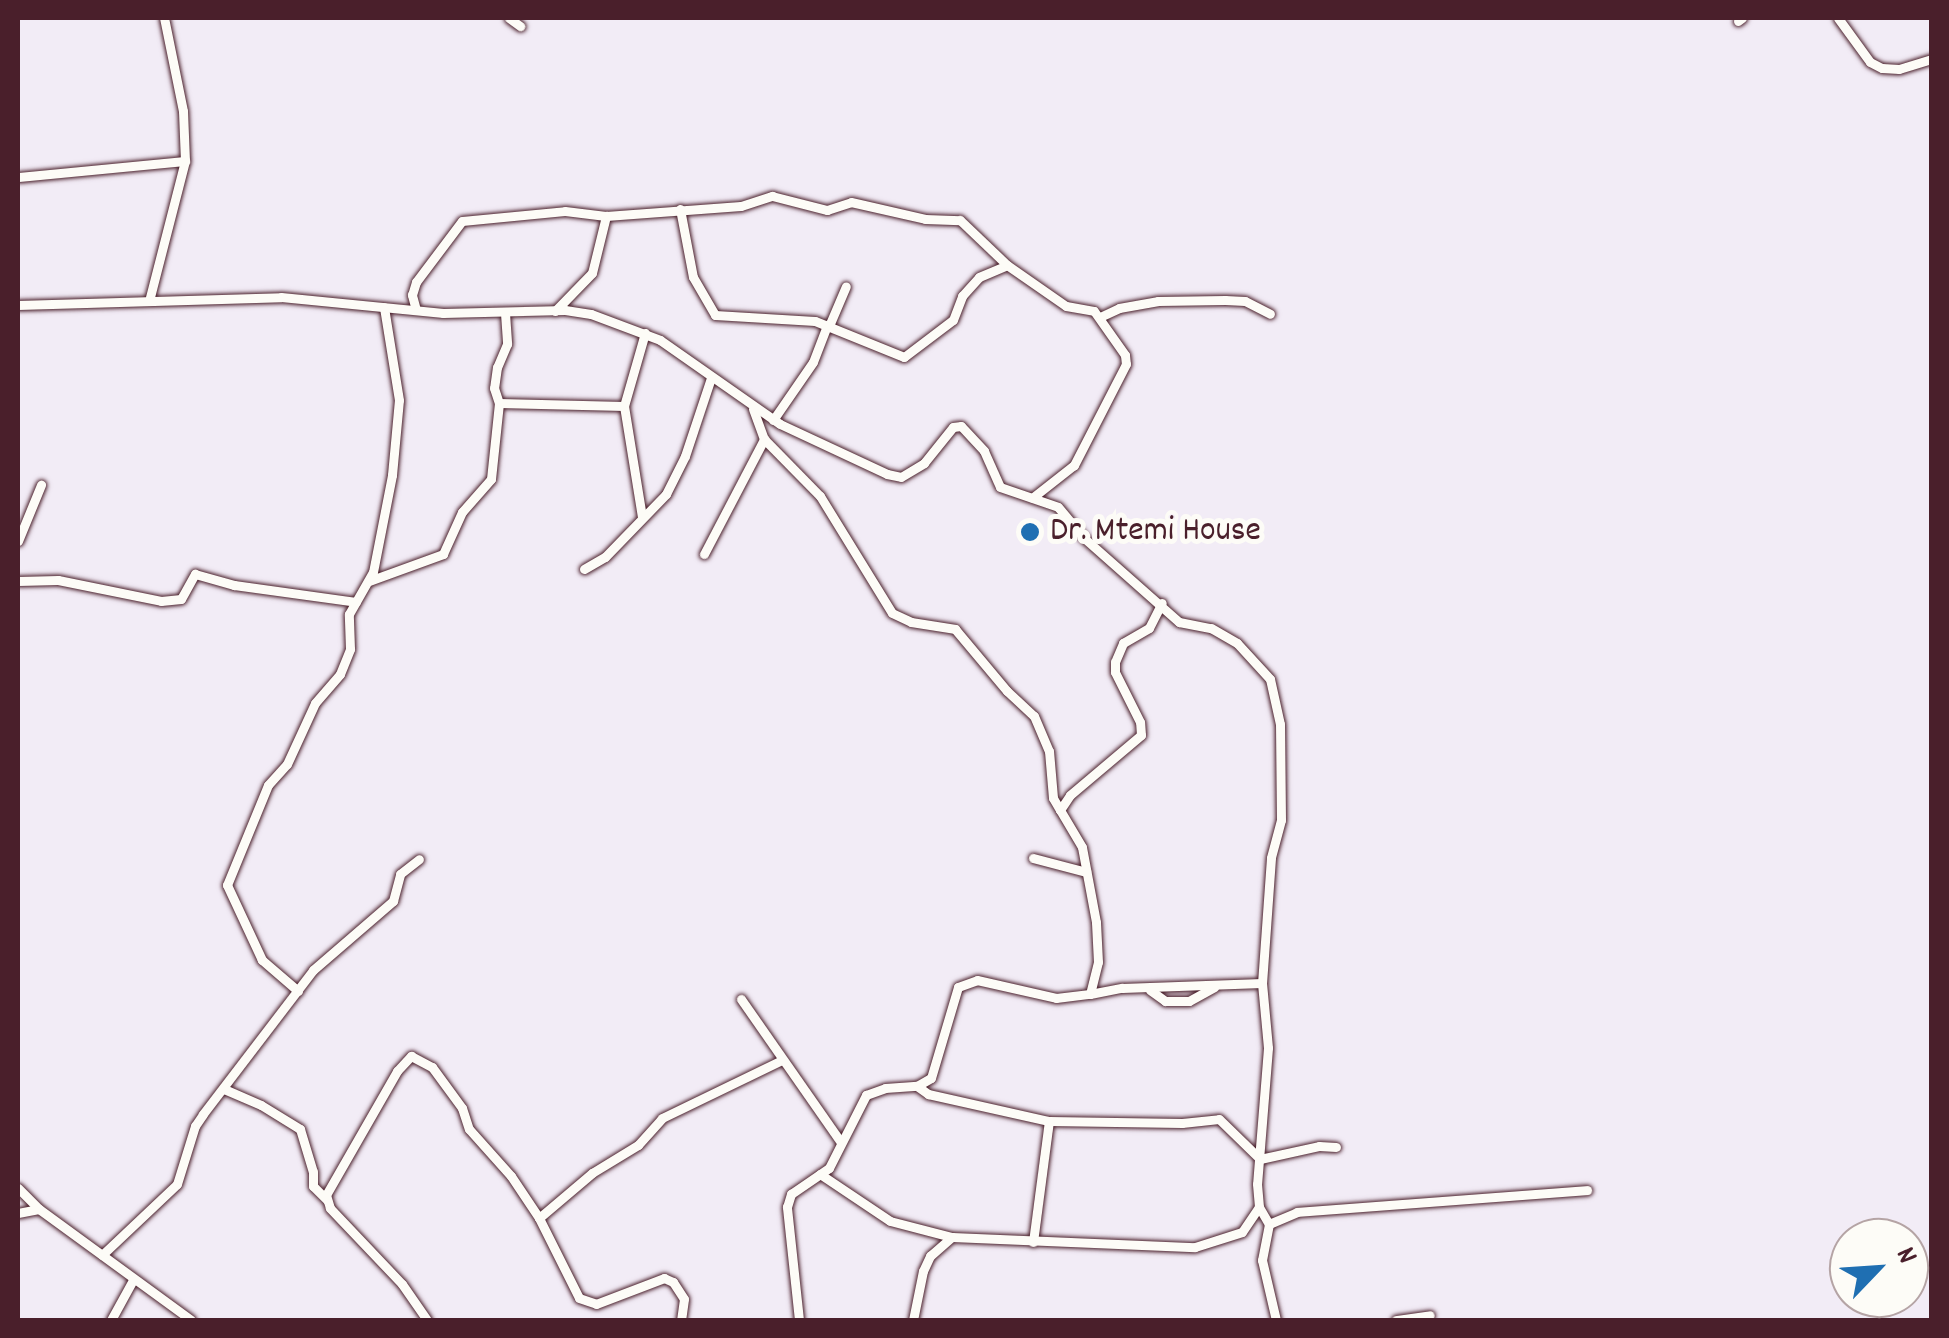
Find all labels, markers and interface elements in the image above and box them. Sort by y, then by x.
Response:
place label: Dr. Mtemi House [1050,511,1261,553]
marker: Dr. Mtemi House [1019,521,1041,543]
north arrow [1829,1218,1929,1318]
text: N [1883,1241,1925,1271]

